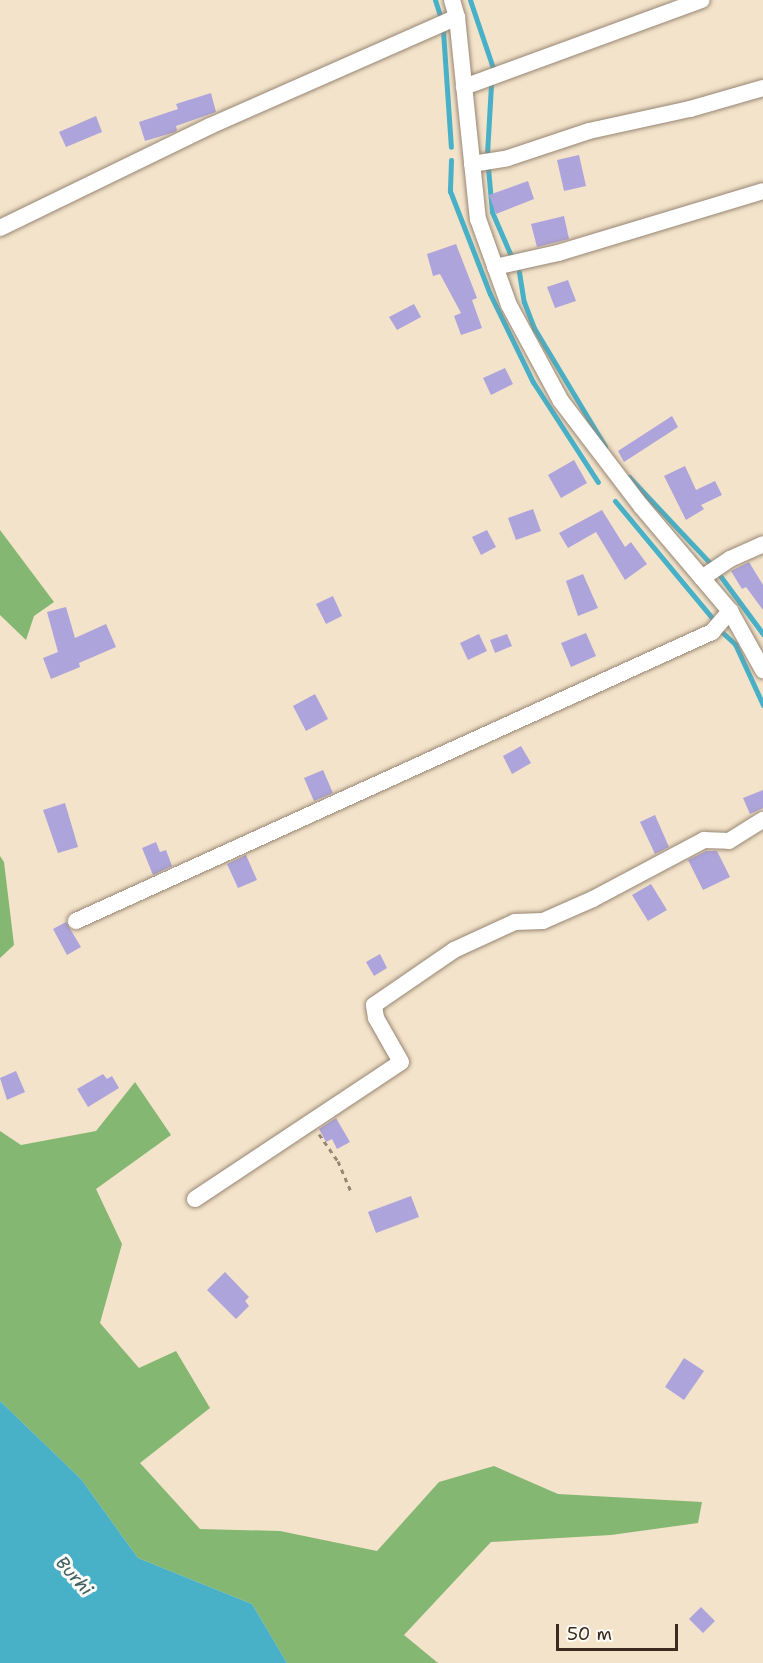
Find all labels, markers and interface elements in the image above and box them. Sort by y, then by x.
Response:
water label: Burhi [51,1552,97,1600]
scale bar [559,1612,680,1650]
text: 50 m [567,1622,612,1646]

